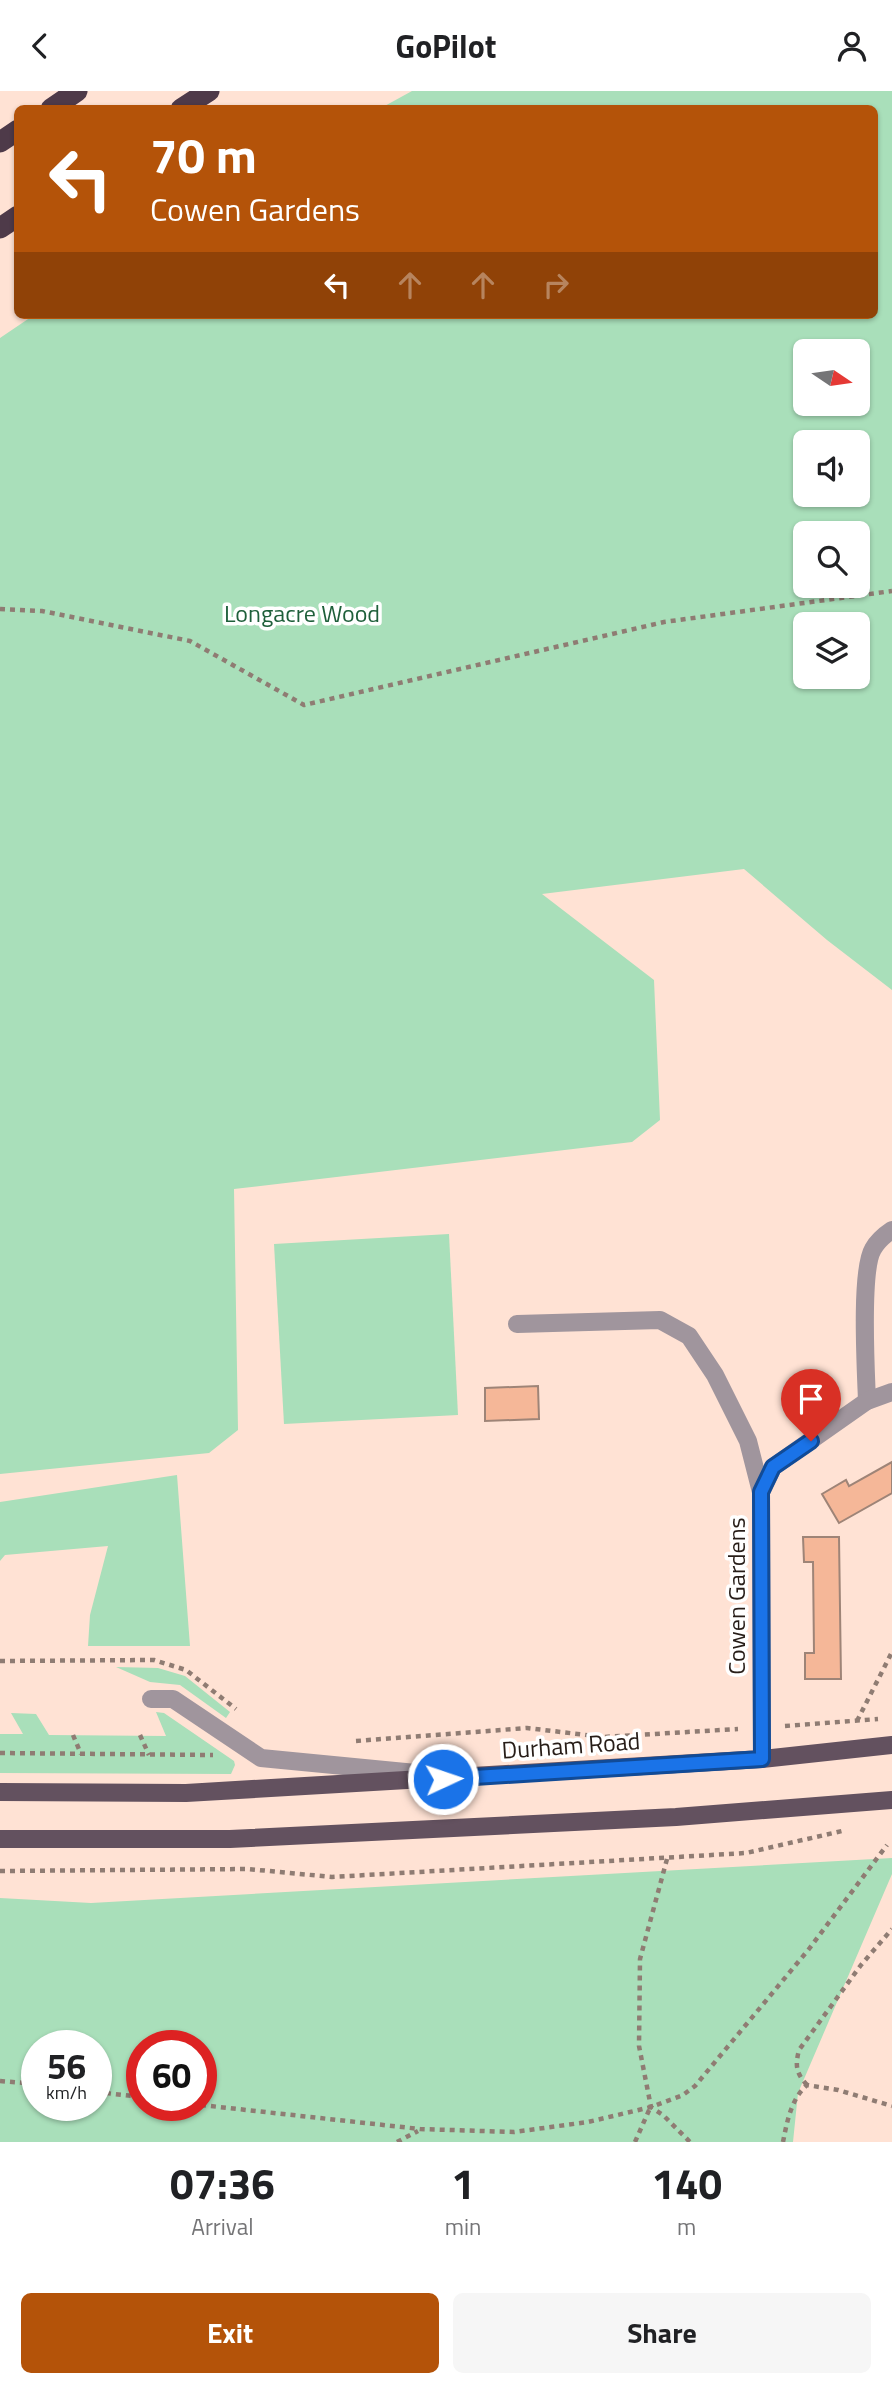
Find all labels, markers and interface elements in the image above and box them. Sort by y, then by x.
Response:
text: GoPilot [396,22,496,70]
icon: back [21,27,59,65]
icon: person [833,27,871,65]
text: 70 m [150,117,257,192]
icon: left [35,133,126,224]
text: Cowen Gardens [150,185,360,233]
icon: left [318,266,356,304]
icon: ahead [391,266,429,304]
icon: ahead [464,266,502,304]
icon: right [537,266,575,304]
north arrow [793,339,870,417]
map controls [793,339,870,689]
button: sound [793,430,870,507]
button: search [793,521,870,598]
park label: Longacre Wood [224,595,380,631]
button: layers [793,612,870,689]
pin [781,1369,841,1441]
icon: arrive [792,1380,830,1418]
street label: Cowen Gardens [718,1517,754,1675]
street label: Durham Road [500,1722,641,1768]
position arrow [406,1742,480,1816]
speed limit sign: 60 [126,2030,217,2121]
text: 56 [47,2039,86,2093]
text: km/h [46,2079,87,2106]
text: 07:36 [170,2151,275,2215]
text: 1 [451,2151,475,2215]
text: 140 [651,2151,722,2215]
text: Arrival [191,2209,254,2244]
text: min [445,2209,481,2244]
text: m [677,2209,696,2244]
button: Exit [21,2293,439,2373]
button: Share [453,2293,871,2373]

